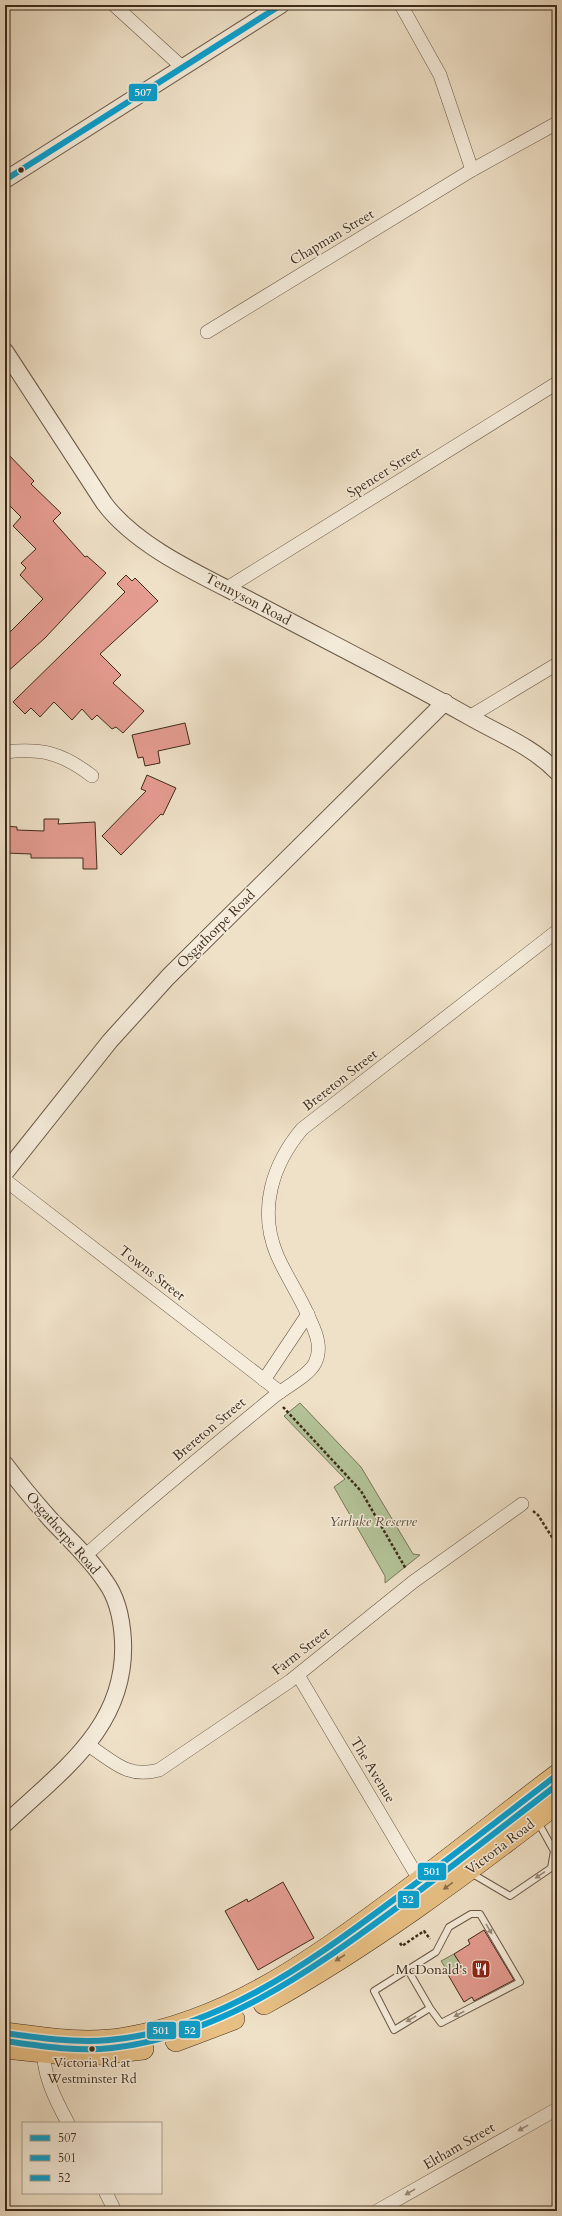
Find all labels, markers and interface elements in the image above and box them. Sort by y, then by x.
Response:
line badge: 507 [128,83,158,102]
text: 507 [135,85,152,100]
unlabelled marker [16,165,26,175]
street label: Chapman Street [286,204,378,270]
street label: Spencer Street [343,441,425,502]
street label: Tennyson Road [202,568,295,630]
street label: Osgathorpe Road [173,885,260,972]
street label: Brereton Street [299,1045,382,1115]
street label: Towns Street [115,1241,189,1305]
street label: Brereton Street [168,1392,250,1465]
street label: Osgathorpe Road [22,1488,105,1579]
park label: Yarluke Reserve [329,1512,418,1531]
street label: Farm Street [268,1622,334,1680]
street label: The Avenue [346,1734,400,1806]
street label: Victoria Road [461,1814,539,1879]
line badge: 501 [417,1862,447,1881]
text: 501 [424,1864,440,1879]
one-way arrow [535,1871,546,1879]
one-way arrow [443,1882,453,1890]
line badge: 52 [397,1890,420,1909]
text: 52 [402,1892,414,1907]
one-way arrow [485,1924,493,1934]
one-way arrow [335,1954,345,1962]
restaurant icon: McDonald's [470,1958,492,1980]
place label: McDonald's [396,1960,467,1979]
one-way arrow [454,2011,465,2017]
one-way arrow [405,2016,417,2023]
line badge: 52 [178,2020,201,2039]
line badge: 501 [146,2021,177,2040]
text: 501 [153,2023,169,2038]
text: 52 [184,2023,196,2038]
marker: Victoria Rd at Westminster Rd [87,2044,97,2054]
place label: Victoria Rd at Westminster Rd [46,2054,137,2088]
street label: Eltham Street [420,2118,499,2174]
legend [22,2122,162,2194]
one-way arrow [517,2125,529,2131]
text: 507 [58,2130,76,2146]
text: 501 [58,2150,76,2166]
text: 52 [58,2170,70,2186]
one-way arrow [404,2189,416,2196]

